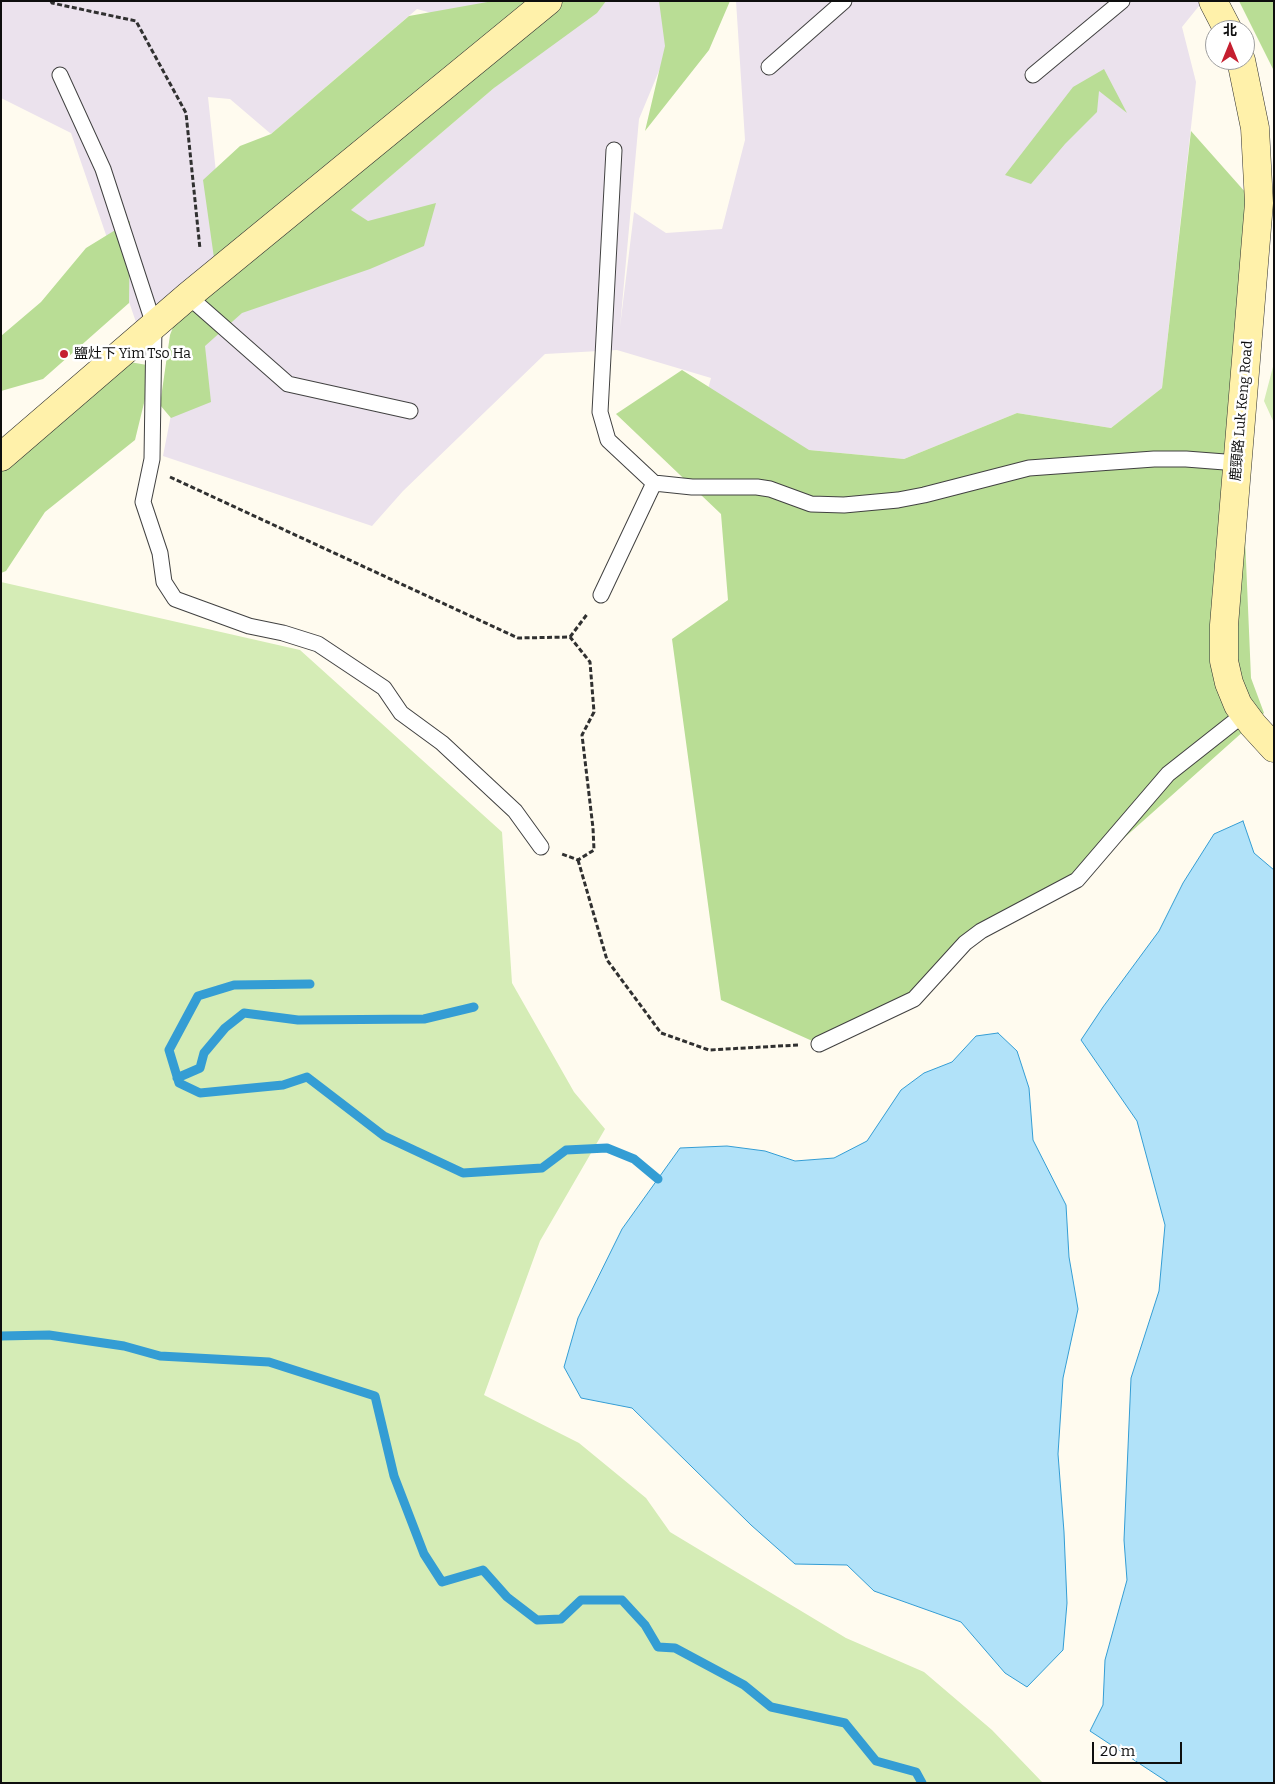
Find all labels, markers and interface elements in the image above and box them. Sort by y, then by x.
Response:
north arrow [1205,20,1255,70]
text: 北 [1223,22,1237,39]
street label: 鹿頸路 Luk Keng Road [1227,340,1257,482]
place label: 鹽灶下 Yim Tso Ha [74,346,191,362]
marker: 鹽灶下 Yim Tso Ha [58,348,70,360]
scale bar [1095,1732,1185,1764]
text: 20 m [1100,1742,1135,1760]

